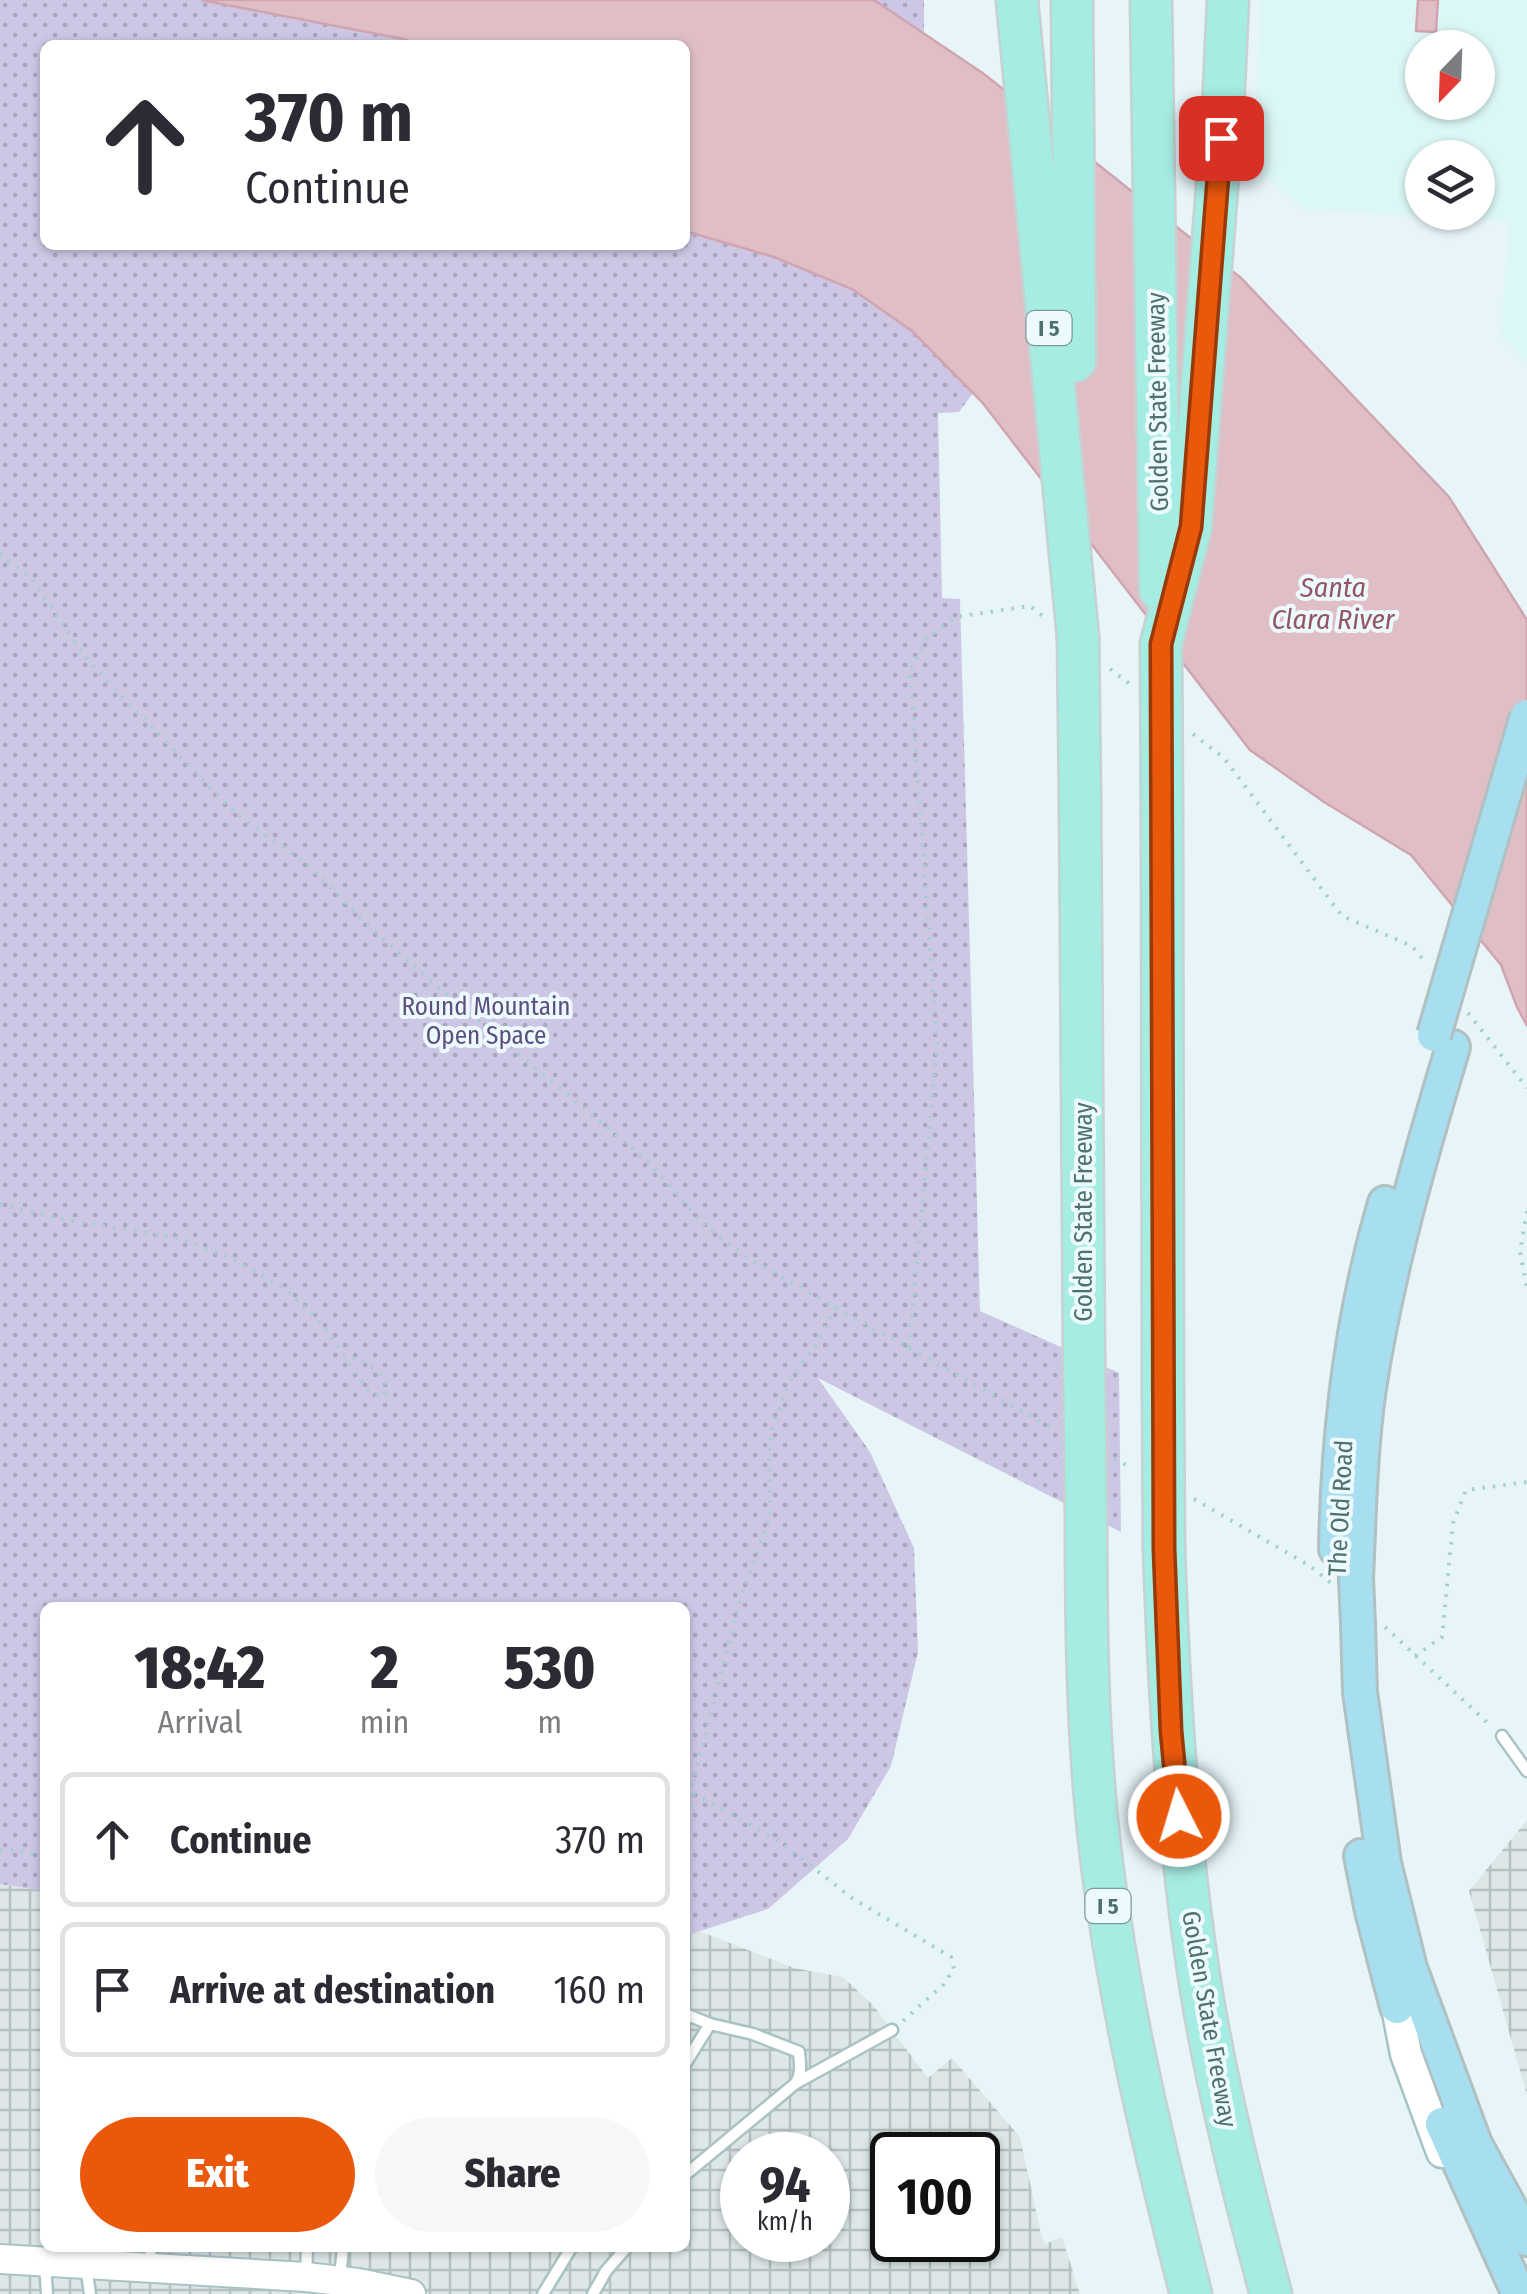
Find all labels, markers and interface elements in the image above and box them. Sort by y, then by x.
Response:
north arrow [1405,30,1495,120]
map controls [1405,30,1495,230]
text: 370 m [245,76,413,160]
icon: ahead [80,80,210,210]
pin [1179,96,1264,181]
icon: arrive [1194,111,1249,166]
button: layers [1405,140,1495,230]
text: Continue [245,161,410,215]
street label: Golden State Freeway [1141,292,1175,512]
road number: I 5 [1026,311,1072,345]
water label: Santa Clara River [1271,571,1396,636]
park label: Round Mountain Open Space [402,992,570,1051]
street label: Golden State Freeway [1069,1102,1099,1322]
street label: The Old Road [1322,1439,1360,1577]
text: 18:42 [135,1632,265,1704]
text: 2 [371,1632,399,1704]
text: 530 [504,1632,595,1704]
text: Arrival [158,1703,242,1741]
text: min [360,1703,409,1741]
text: m [537,1703,562,1741]
position arrow [1127,1764,1231,1868]
icon: ahead [85,1812,140,1867]
text: Continue [170,1817,311,1863]
text: 370 m [555,1817,645,1863]
road number: I 5 [1086,1889,1130,1923]
street label: Golden State Freeway [1175,1909,1243,2130]
icon: arrive [85,1962,140,2017]
text: Arrive at destination [170,1967,495,2013]
text: 160 m [553,1967,645,2013]
button: Exit [80,2117,355,2232]
button: Share [375,2117,650,2232]
speed limit sign: 100 [870,2132,1000,2262]
text: 94 [759,2155,811,2215]
text: km/h [757,2207,813,2237]

